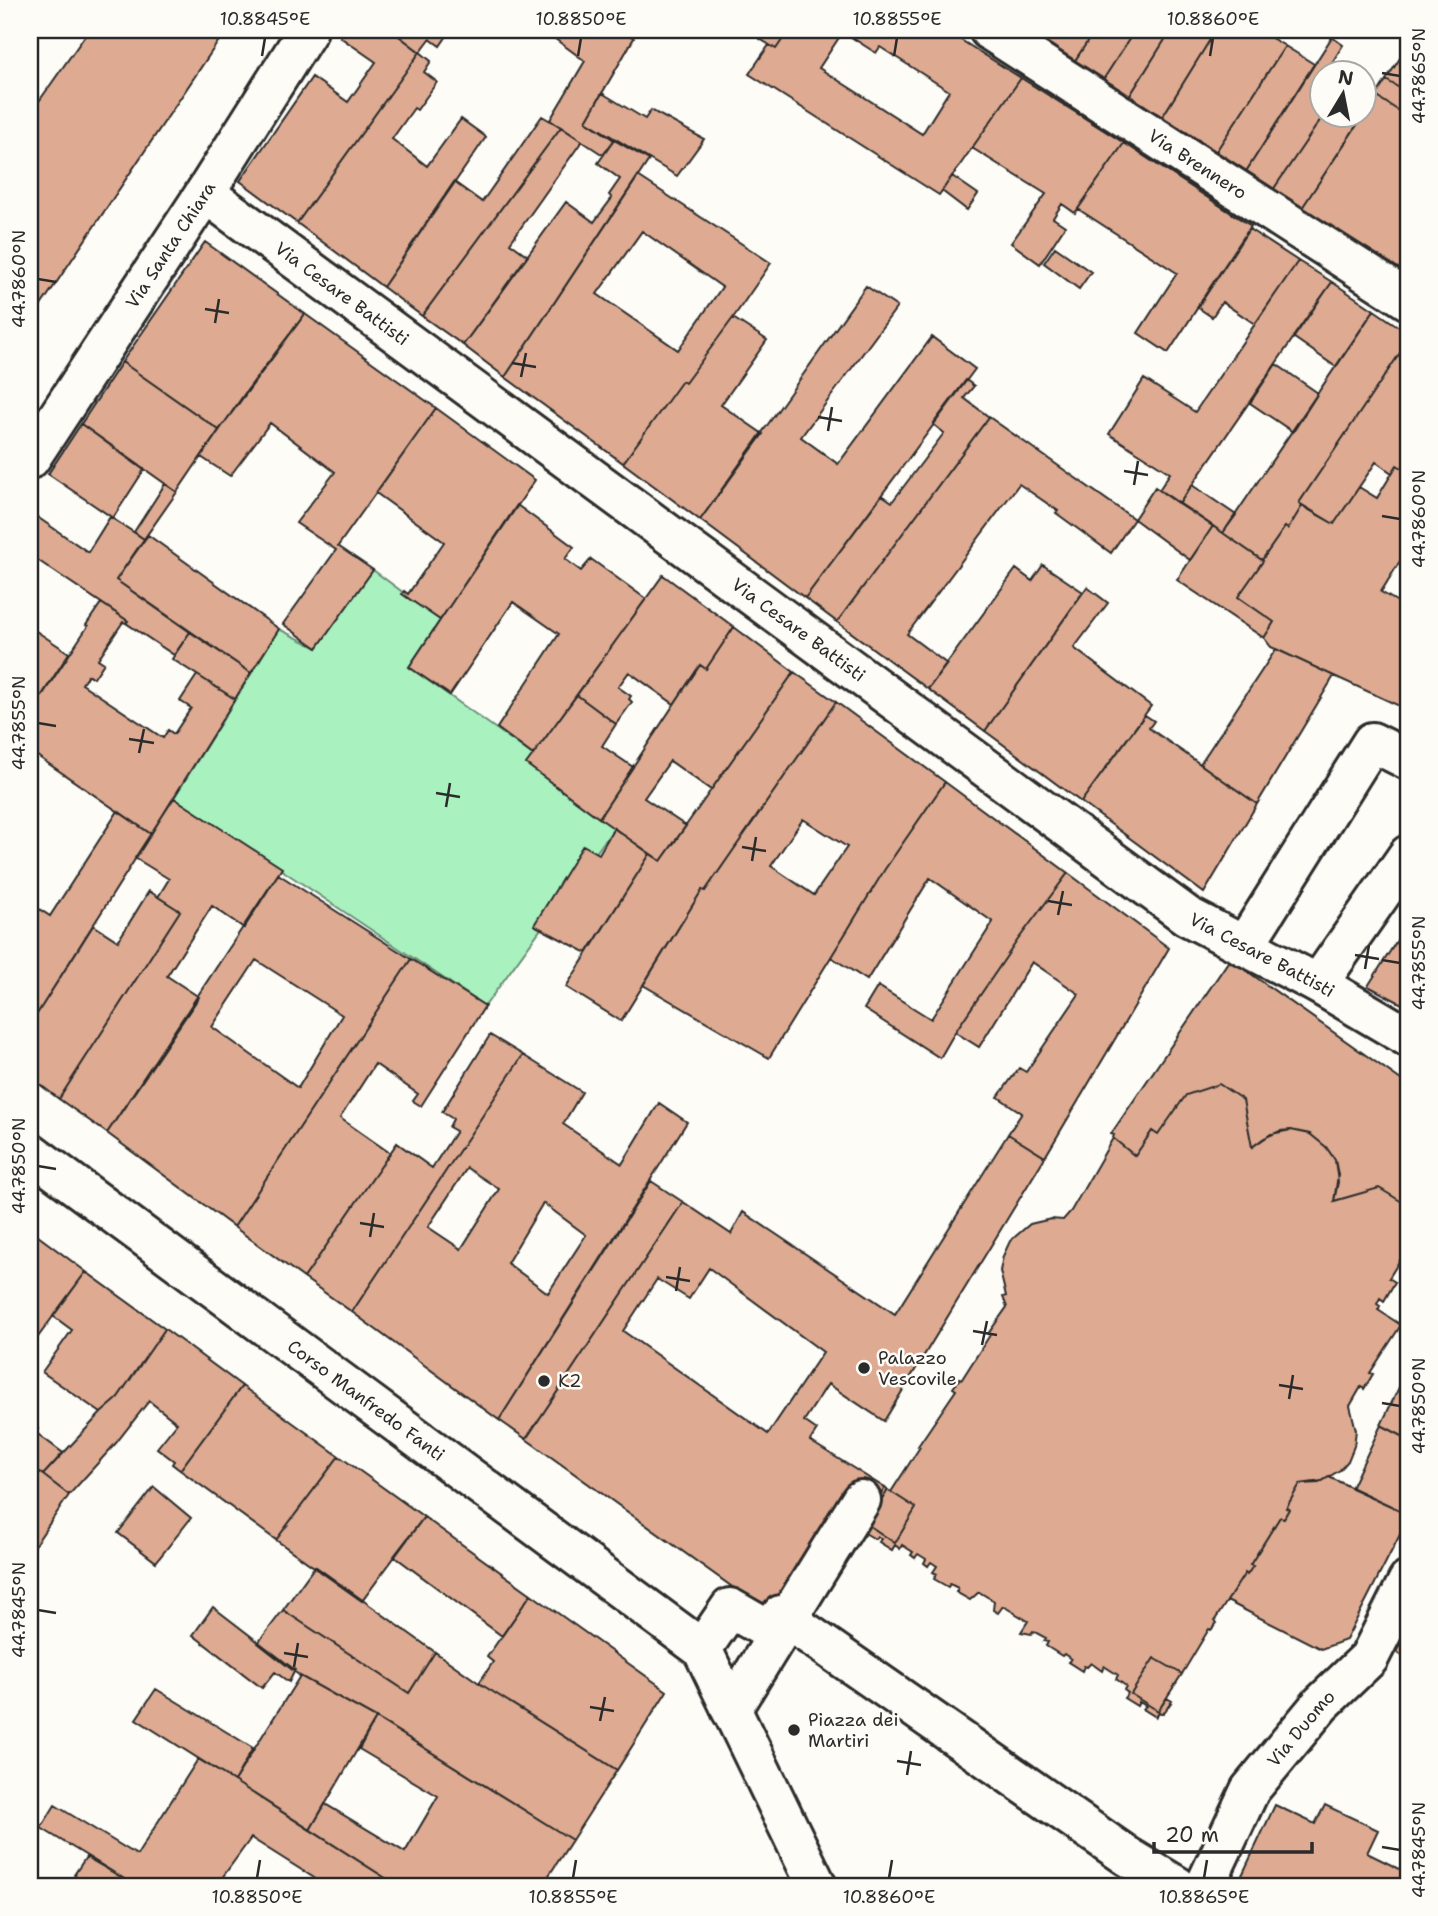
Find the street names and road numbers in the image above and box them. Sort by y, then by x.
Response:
street label: Via Brennero [1144,124,1251,205]
street label: Via Santa Chiara [120,177,221,313]
street label: Via Cesare Battisti [270,236,414,351]
street label: Via Cesare Battisti [727,573,870,687]
street label: Via Cesare Battisti [1185,907,1339,1003]
street label: Corso Manfredo Fanti [283,1334,450,1467]
street label: Via Duomo [1262,1685,1340,1772]

